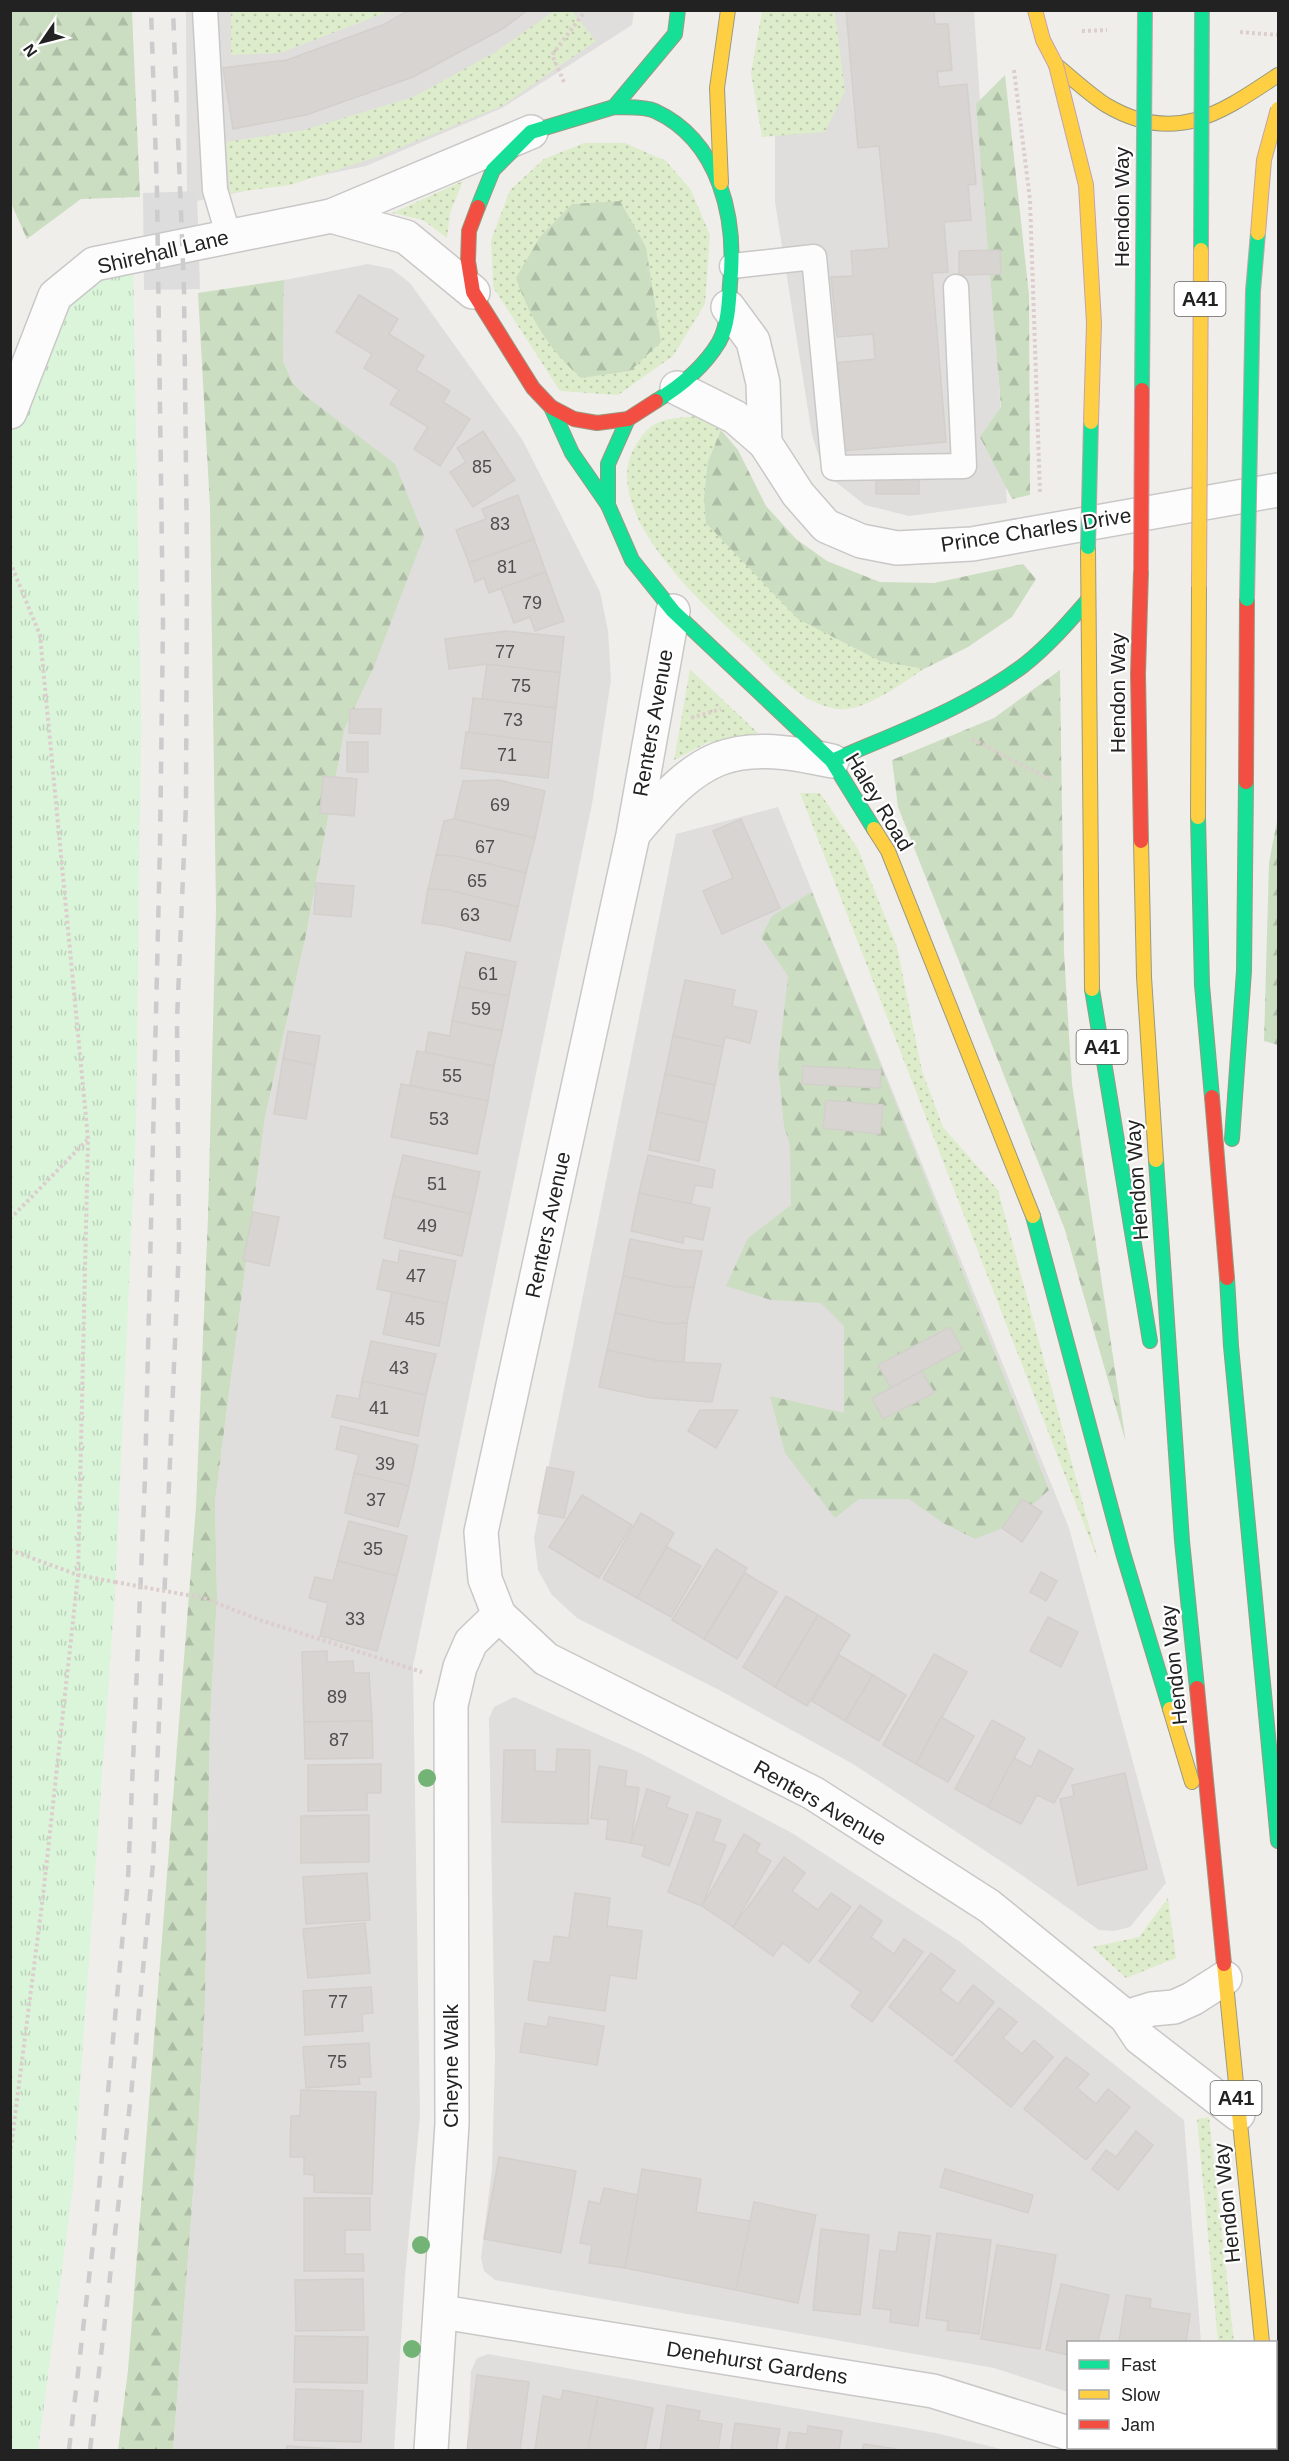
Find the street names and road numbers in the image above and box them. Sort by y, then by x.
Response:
street label: Hendon Way [1110,146,1133,267]
street label: Shirehall Lane [95,225,231,278]
road number: A41 [1174,282,1226,316]
street label: Prince Charles Drive [939,503,1133,556]
street label: Hendon Way [1106,632,1129,753]
street label: Renters Avenue [628,648,677,798]
street label: Haley Road [841,749,918,855]
road number: A41 [1076,1030,1128,1064]
street label: Hendon Way [1121,1119,1152,1241]
street label: Renters Avenue [521,1150,574,1300]
street label: Hendon Way [1156,1603,1191,1726]
street label: Renters Avenue [750,1755,891,1850]
street label: Cheyne Walk [439,2003,462,2128]
road number: A41 [1210,2081,1262,2115]
street label: Hendon Way [1209,2141,1244,2264]
street label: Denehurst Gardens [665,2337,849,2388]

